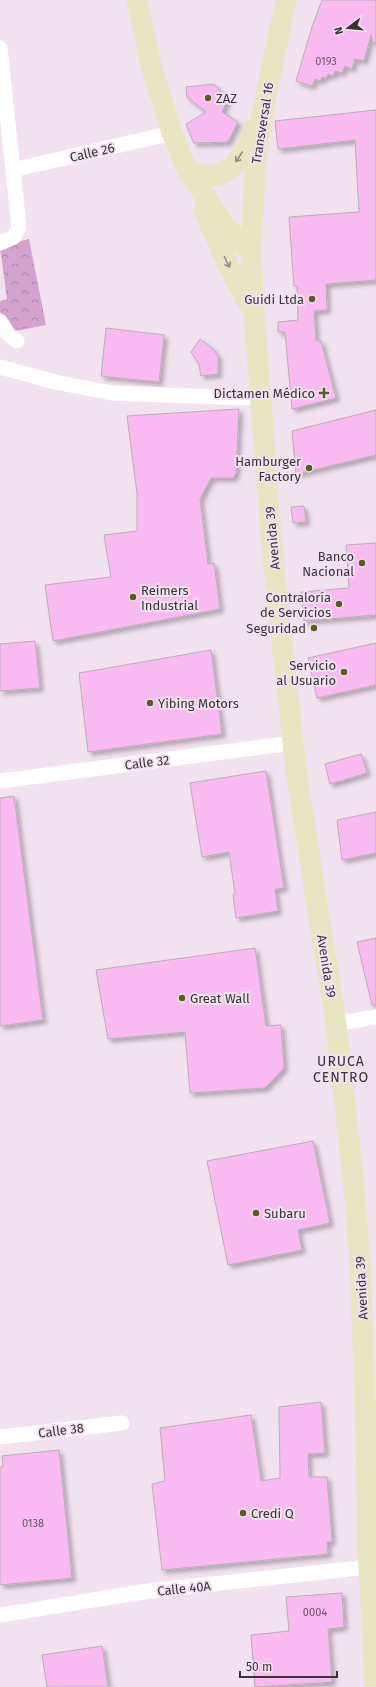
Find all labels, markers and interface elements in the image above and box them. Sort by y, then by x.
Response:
north arrow [328,8,368,48]
text: N [332,25,346,36]
house number: 0193 [315,55,337,68]
street label: Transversal 16 [249,81,276,165]
place label: ZAZ [216,91,237,106]
marker: ZAZ [203,93,213,103]
street label: Calle 26 [68,140,116,165]
one-way arrow [235,152,243,163]
one-way arrow [224,256,231,268]
place label: Guidi Ltda [244,292,304,307]
marker: Guidi Ltda [307,294,317,304]
place label: Dictamen Médico [214,386,315,401]
marker: Dictamen Médico [318,387,330,399]
place label: Hamburger Factory [235,454,302,484]
marker: Hamburger Factory [304,463,314,473]
street label: Avenida 39 [262,505,283,570]
place label: Banco Nacional [302,549,354,579]
marker: Banco Nacional [357,558,367,568]
place label: Reimers Industrial [141,583,198,613]
place label: Contraloría de Servicios [260,590,331,620]
marker: Reimers Industrial [128,592,138,602]
marker: Contraloría de Servicios [334,599,344,609]
place label: Seguridad [246,621,306,636]
marker: Seguridad [309,623,319,633]
place label: Servicio al Usuario [276,658,336,688]
marker: Servicio al Usuario [339,667,349,677]
place label: Yibing Motors [158,696,239,711]
marker: Yibing Motors [145,698,155,708]
street label: Calle 32 [124,752,170,773]
street label: Avenida 39 [314,933,339,999]
place label: Great Wall [190,991,250,1006]
marker: Great Wall [177,993,187,1003]
district label: URUCA CENTRO [313,1053,369,1086]
place label: Subaru [264,1206,306,1221]
marker: Subaru [251,1208,261,1218]
street label: Avenida 39 [352,1256,371,1320]
street label: Calle 38 [37,1420,85,1441]
place label: Credi Q [251,1506,294,1521]
marker: Credi Q [238,1508,248,1518]
house number: 0138 [22,1517,44,1530]
street label: Calle 40A [157,1578,212,1599]
house number: 0004 [303,1606,327,1619]
scale bar [240,1653,337,1679]
text: 50 m [246,1660,272,1674]

